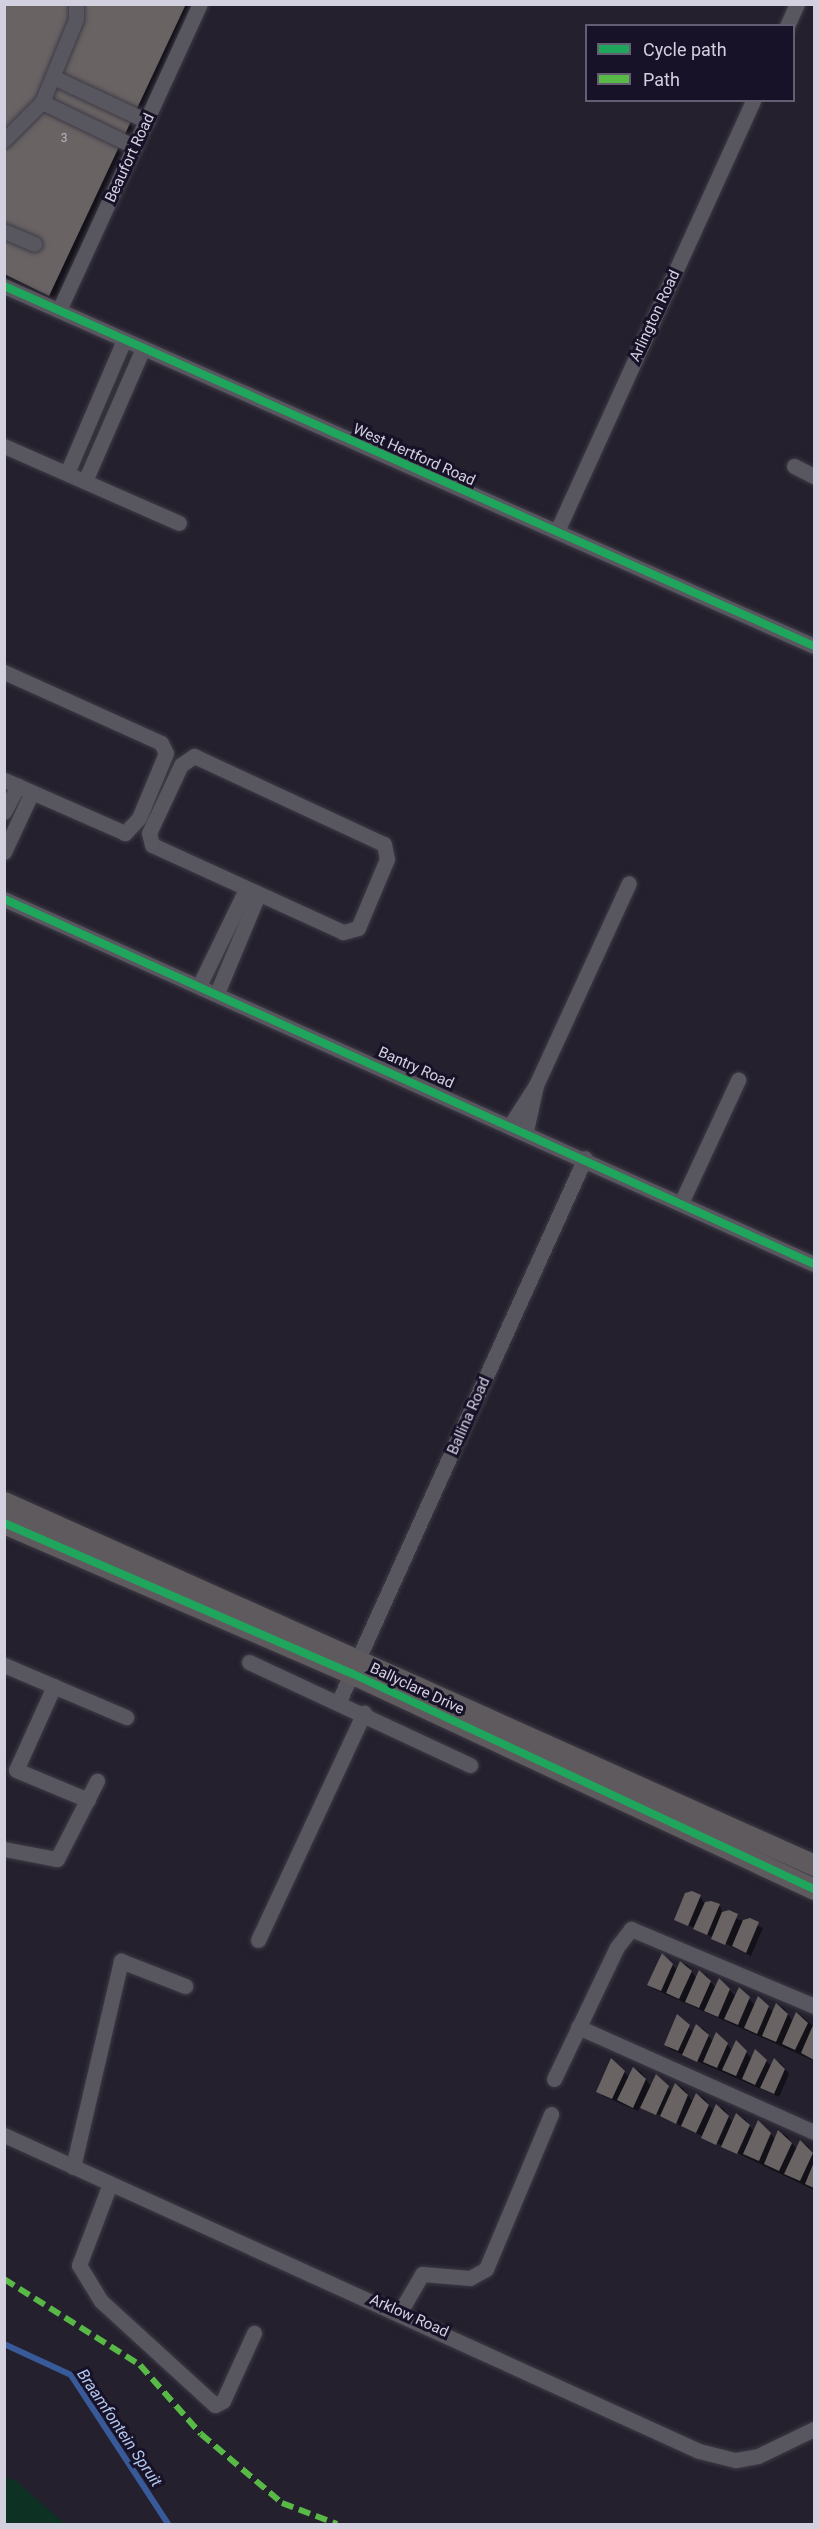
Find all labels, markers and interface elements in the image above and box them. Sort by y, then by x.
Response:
legend [585,24,795,102]
text: Cycle path [643,39,727,60]
text: Path [643,69,680,90]
street label: Beaufort Road [102,111,158,205]
house number: 3 [61,132,67,146]
street label: Arlington Road [626,268,684,364]
street label: West Hertford Road [350,420,478,490]
street label: Bantry Road [375,1043,457,1093]
street label: Ballina Road [444,1374,494,1458]
street label: Ballyclare Drive [367,1659,467,1719]
street label: Arklow Road [367,2291,451,2341]
water label: Braamfontein Spruit [72,2365,166,2491]

